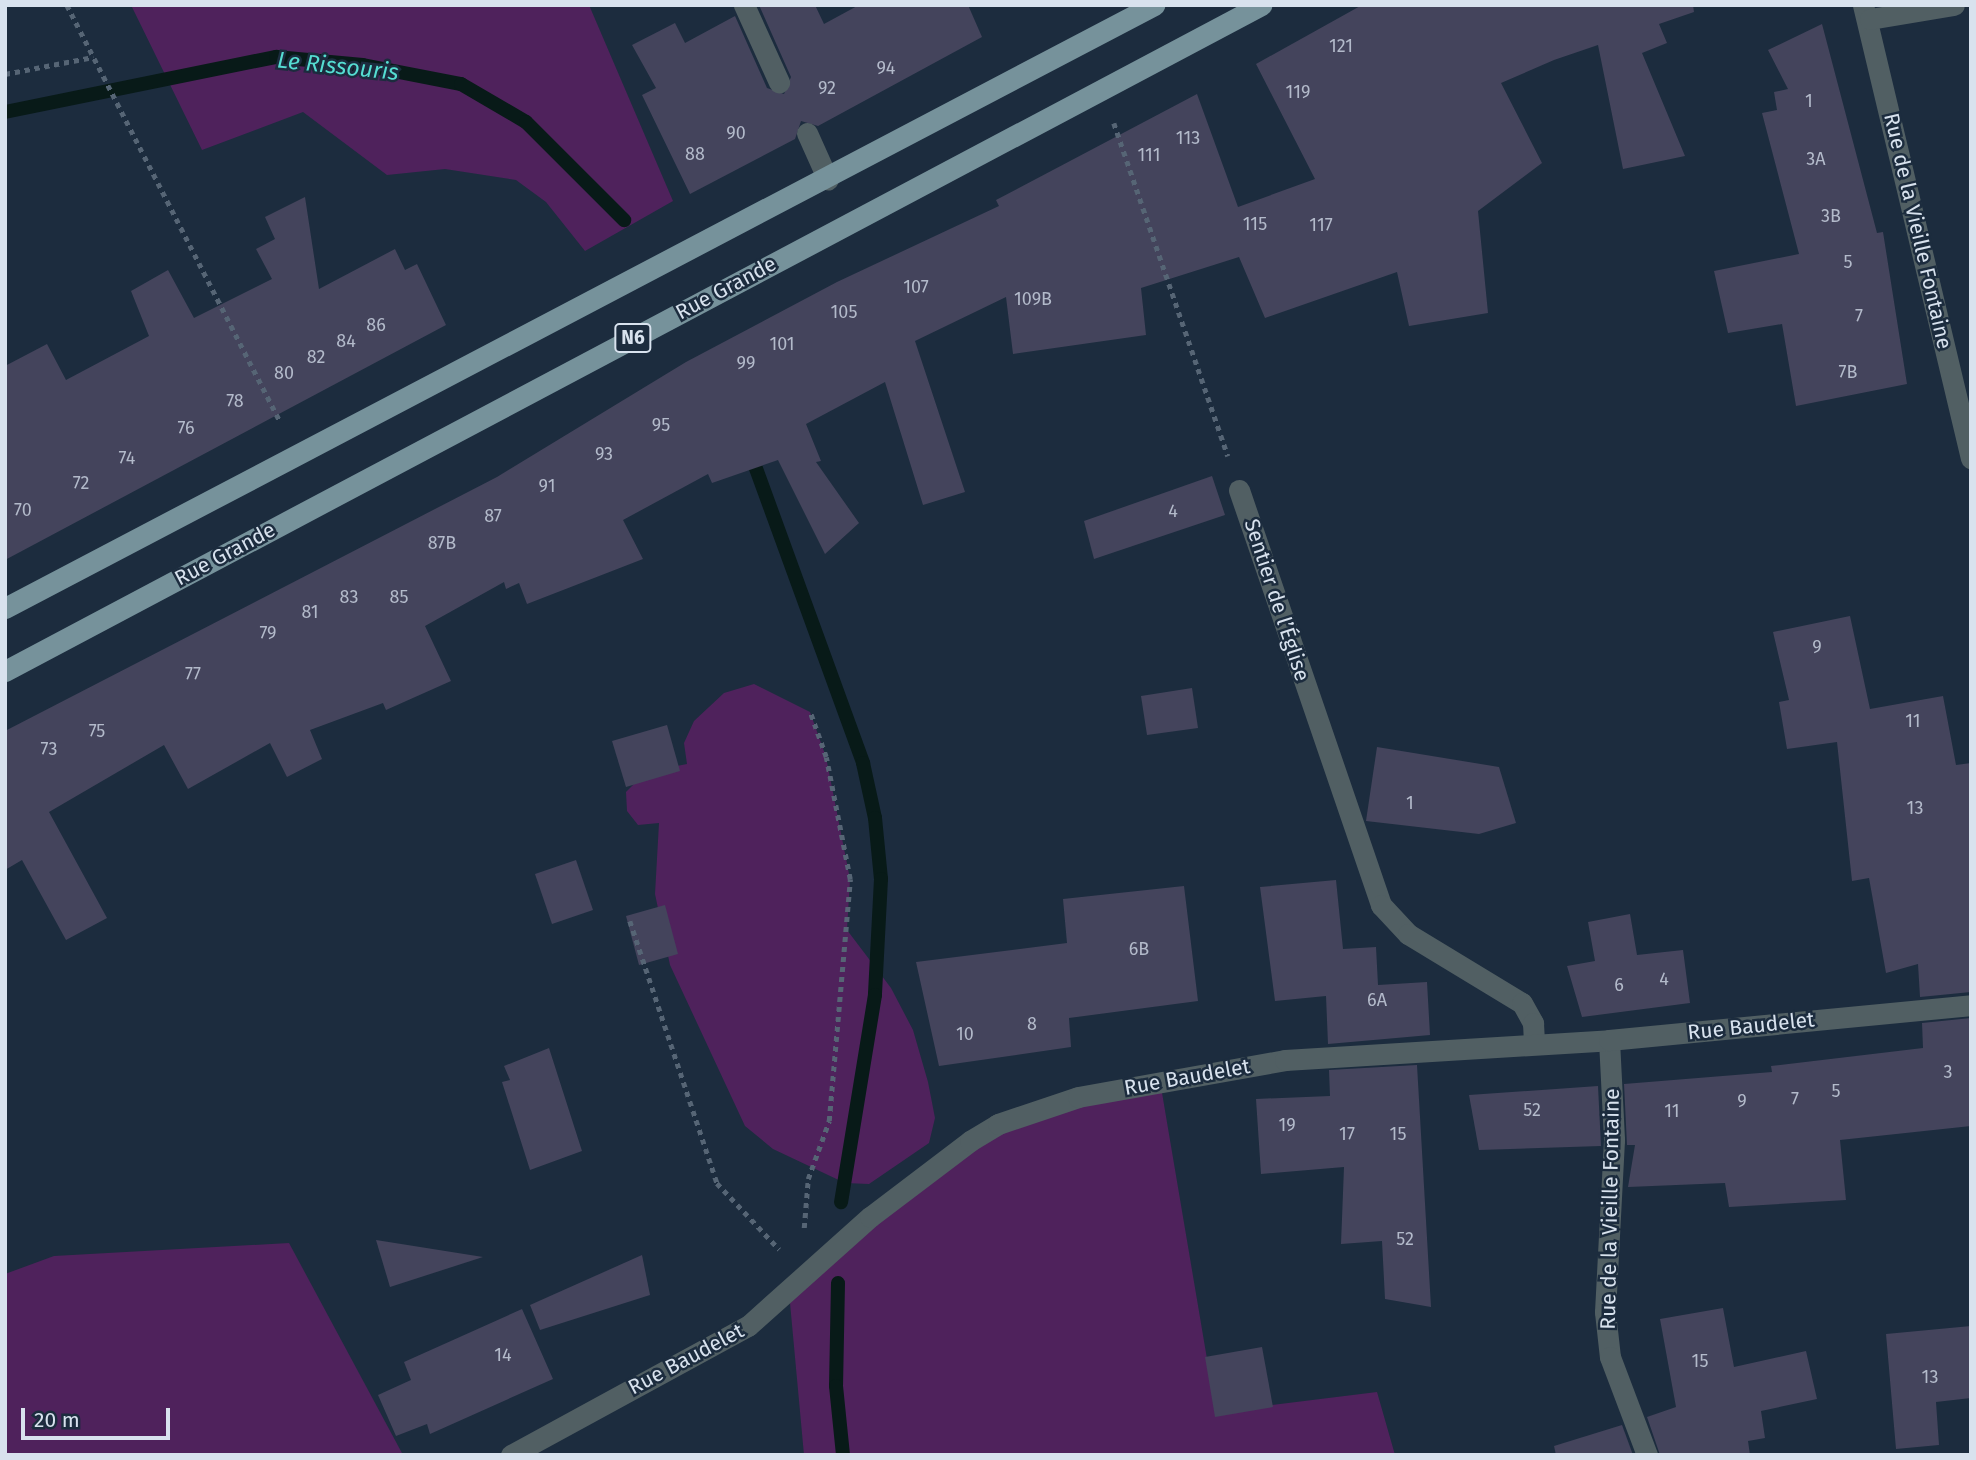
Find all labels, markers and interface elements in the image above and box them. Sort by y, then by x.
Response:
house number: 121 [1329,35,1353,57]
water label: Le Rissouris [276,46,400,86]
house number: 94 [877,57,895,79]
house number: 92 [818,77,836,99]
house number: 119 [1286,81,1310,103]
house number: 1 [1805,90,1813,112]
street label: Rue de la Vieille Fontaine [1879,111,1957,351]
house number: 90 [726,122,746,144]
house number: 113 [1176,127,1200,149]
house number: 88 [685,143,705,165]
house number: 111 [1138,144,1160,166]
house number: 3A [1806,148,1826,170]
house number: 3B [1821,205,1841,227]
house number: 115 [1243,213,1267,235]
house number: 117 [1309,214,1333,236]
street label: Rue Grande [671,251,781,325]
house number: 5 [1843,251,1853,273]
house number: 107 [903,276,929,298]
house number: 109B [1014,288,1052,310]
house number: 105 [831,301,857,323]
house number: 7 [1855,305,1863,327]
house number: 86 [366,314,386,336]
road number: N6 [614,322,652,354]
house number: 84 [336,330,356,352]
house number: 101 [769,333,795,355]
house number: 82 [307,346,325,368]
house number: 99 [737,352,755,374]
house number: 7B [1839,361,1857,383]
house number: 80 [274,362,294,384]
house number: 78 [226,390,244,412]
house number: 95 [652,414,670,436]
house number: 76 [177,417,195,439]
house number: 93 [595,443,613,465]
house number: 74 [119,447,135,469]
house number: 72 [73,472,89,494]
house number: 91 [539,475,555,497]
house number: 70 [14,499,32,521]
house number: 4 [1168,500,1178,522]
house number: 87 [484,505,502,527]
street label: Sentier de l’Église [1239,516,1315,684]
street label: Rue Grande [170,517,280,591]
house number: 87B [428,532,456,554]
house number: 83 [340,586,358,608]
house number: 85 [390,586,408,608]
house number: 81 [301,601,319,623]
house number: 79 [259,622,277,644]
house number: 9 [1812,636,1822,658]
house number: 77 [185,663,201,685]
house number: 11 [1905,710,1921,732]
house number: 75 [89,720,105,742]
house number: 73 [41,738,57,760]
house number: 1 [1406,792,1414,814]
house number: 13 [1907,797,1923,819]
house number: 6B [1129,938,1149,960]
house number: 4 [1659,968,1669,990]
house number: 6 [1614,974,1624,996]
house number: 6A [1367,989,1387,1011]
street label: Rue Baudelet [1686,1007,1816,1045]
house number: 8 [1027,1013,1037,1035]
house number: 10 [956,1023,974,1045]
street label: Rue Baudelet [1122,1054,1252,1100]
house number: 3 [1944,1061,1952,1083]
house number: 5 [1831,1080,1841,1102]
street label: Rue de la Vieille Fontaine [1595,1088,1625,1330]
house number: 7 [1791,1088,1799,1110]
house number: 9 [1737,1090,1747,1112]
house number: 52 [1523,1099,1541,1121]
house number: 11 [1664,1100,1680,1122]
house number: 19 [1278,1114,1296,1136]
house number: 17 [1339,1123,1355,1145]
house number: 15 [1390,1123,1406,1145]
house number: 52 [1396,1228,1414,1250]
street label: Rue Baudelet [624,1318,748,1400]
house number: 14 [494,1344,512,1366]
house number: 15 [1692,1350,1708,1372]
house number: 13 [1922,1366,1938,1388]
scale bar [24,1394,173,1438]
text: 20 m [34,1407,80,1433]

